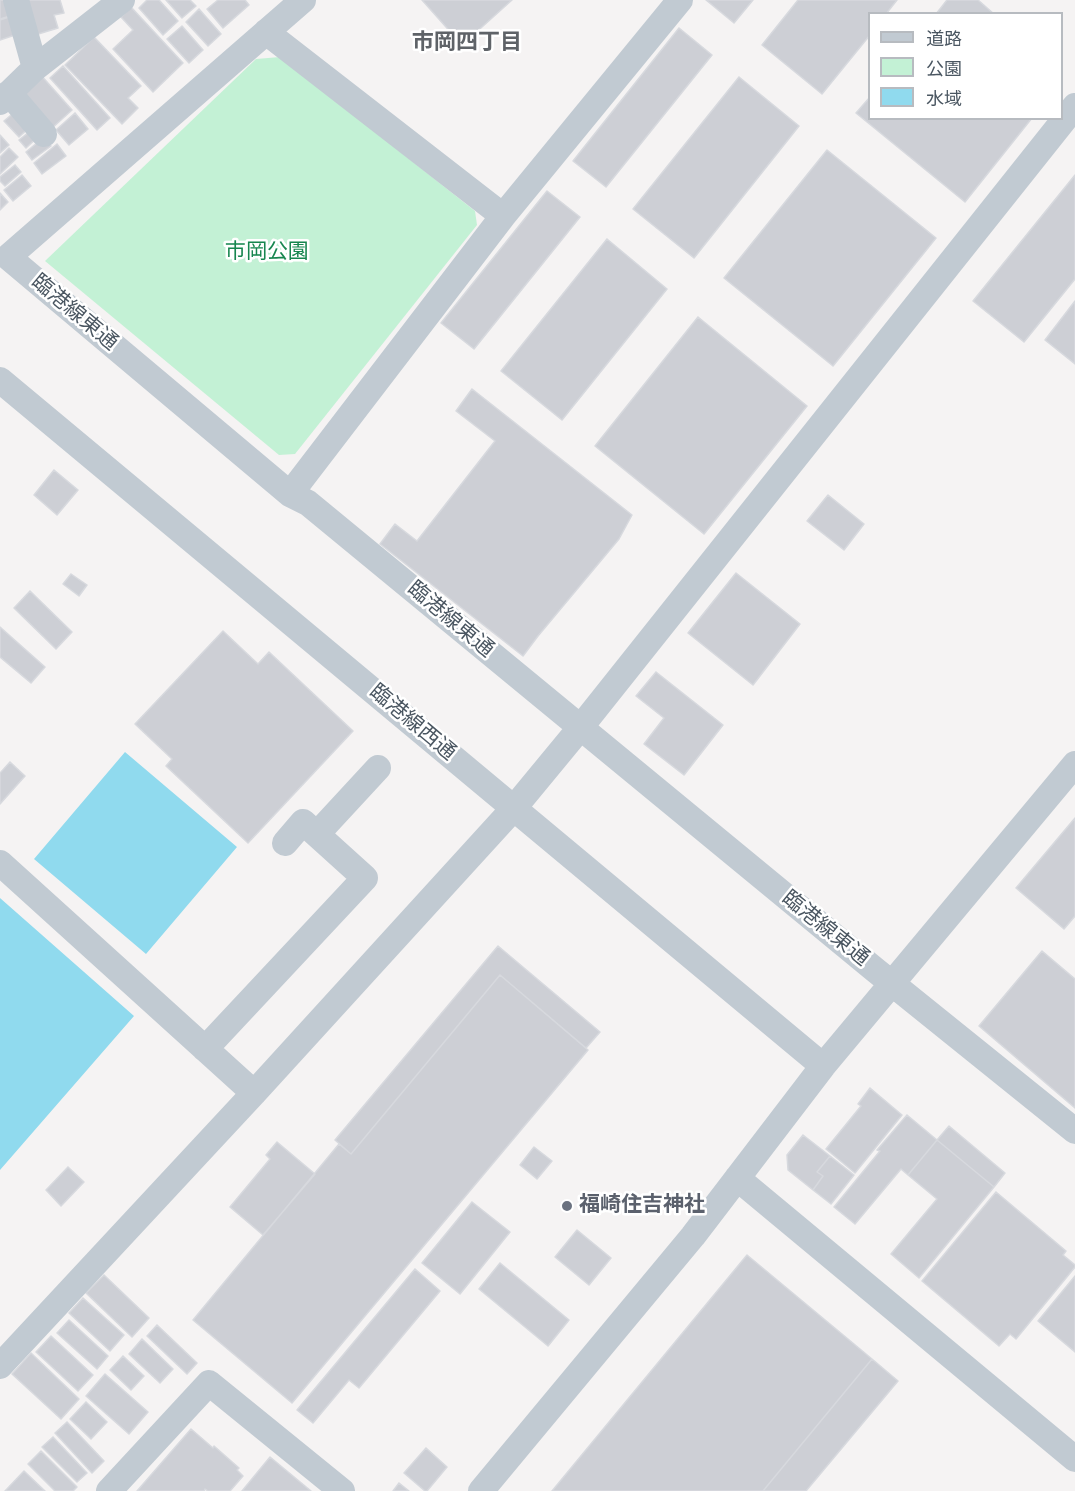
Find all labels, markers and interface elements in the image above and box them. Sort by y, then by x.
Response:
legend [868,12,1063,120]
text: 道路 [926,29,962,50]
district label: 市岡四丁目 [412,30,522,56]
text: 公園 [926,59,962,80]
text: 水域 [926,89,962,110]
park label: 市岡公園 [225,240,309,266]
street label: 臨港線東通 [26,270,122,356]
street label: 臨港線東通 [402,577,498,663]
street label: 臨港線西通 [364,680,460,766]
street label: 臨港線東通 [776,886,874,972]
place label: 福崎住吉神社 [579,1193,705,1219]
marker: 福崎住吉神社 [560,1199,574,1213]

